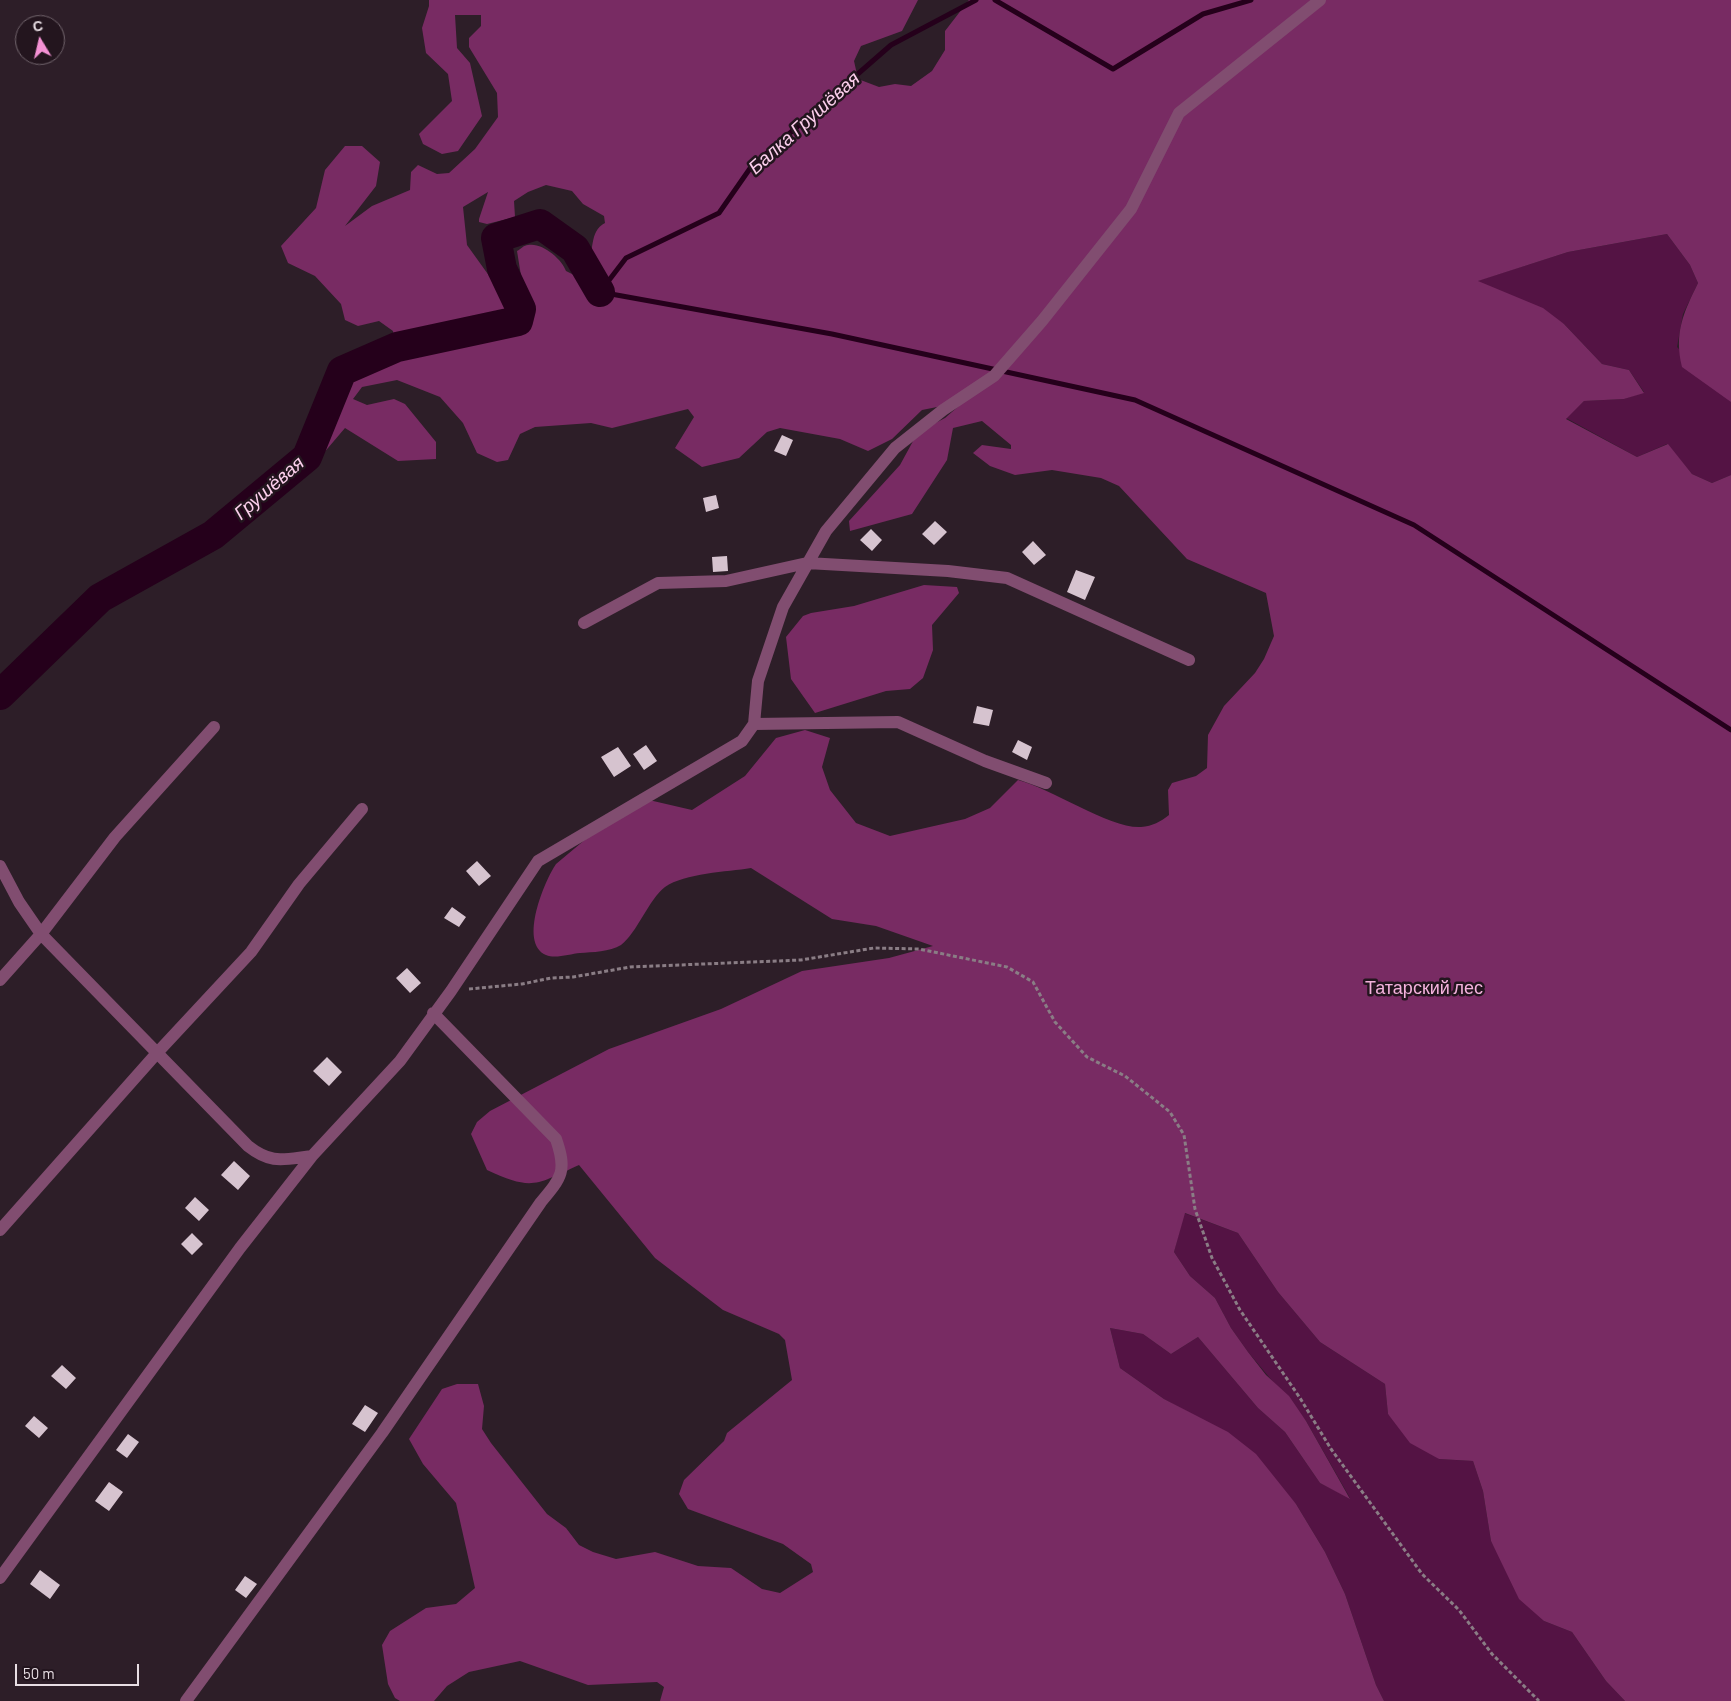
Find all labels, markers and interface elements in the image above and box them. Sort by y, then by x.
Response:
north arrow [15,15,65,65]
text: С [31,16,44,35]
water label: Балка Грушёвая [744,67,864,179]
water label: Грушёвая [229,451,309,525]
park label: Татарский лес [1365,977,1483,999]
scale bar [18,1654,141,1686]
text: 50 m [23,1664,55,1682]

